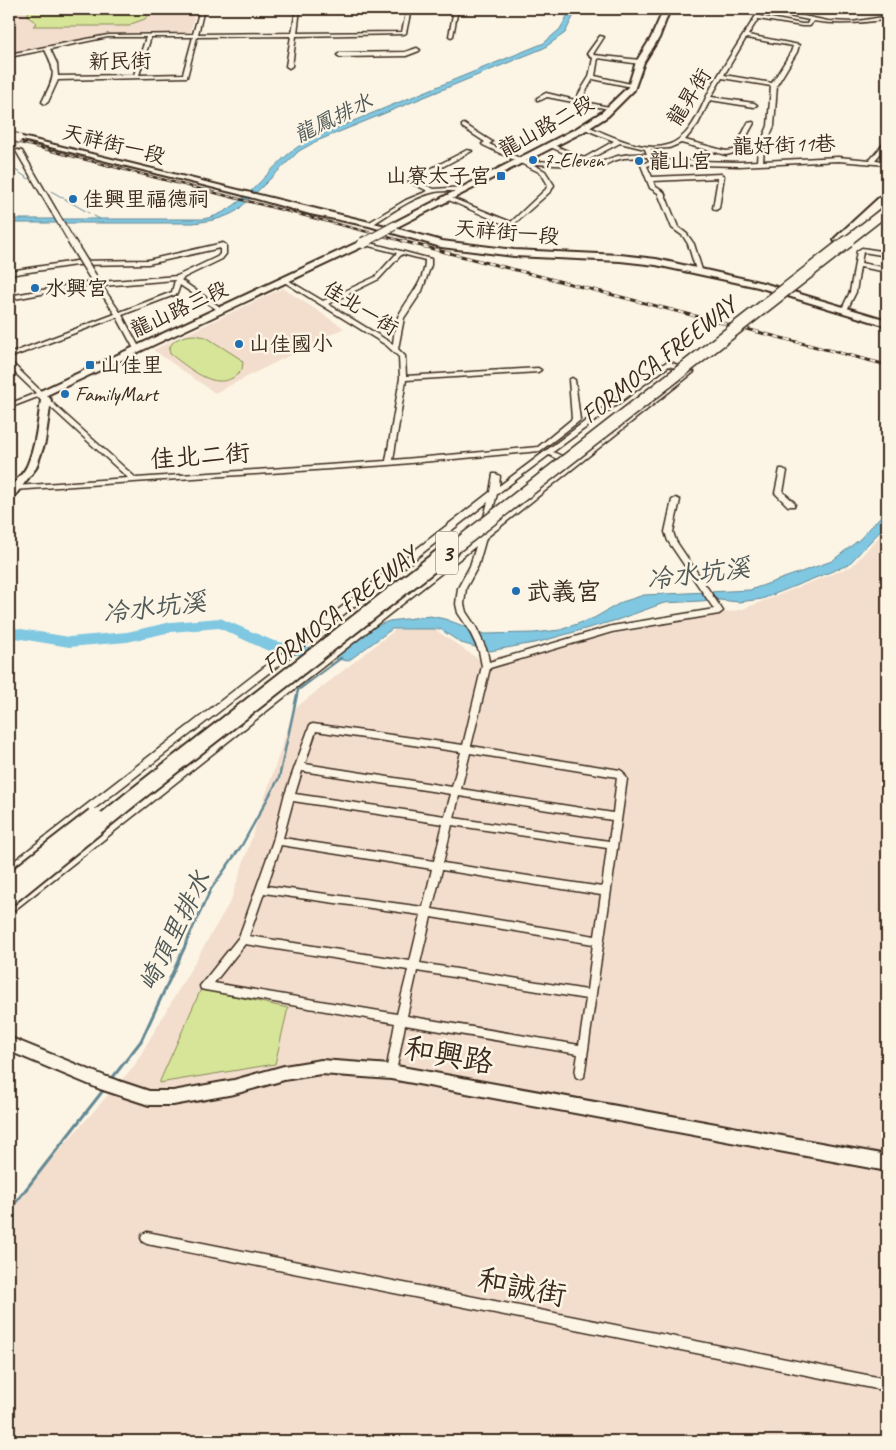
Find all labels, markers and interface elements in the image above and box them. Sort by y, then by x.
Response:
street label: 新民街 [88,47,152,75]
street label: 龍昇街 [661,63,717,131]
water label: 龍鳳排水 [290,87,377,148]
street label: 龍山路二段 [494,89,598,163]
street label: 天祥街一段 [60,119,168,169]
street label: 龍好街11巷 [732,130,836,160]
place label: 7-Eleven [543,147,606,173]
place label: 龍山宮 [649,148,712,174]
marker: 7-Eleven [527,154,539,166]
marker: 龍山宮 [633,155,645,167]
place label: 山寮太子宮 [386,163,491,189]
marker: 山寮太子宮 [495,170,507,182]
place label: 佳興里福德祠 [83,186,209,212]
marker: 佳興里福德祠 [67,193,79,205]
street label: 天祥街一段 [454,214,560,250]
place label: 水興宮 [45,275,108,301]
street label: 龍山路三段 [126,275,232,343]
street label: 佳北一街 [318,275,404,341]
marker: 水興宮 [29,282,41,294]
street label: FORMOSA FREEWAY [575,287,745,430]
place label: 山佳國小 [249,331,333,357]
marker: 山佳國小 [233,338,245,350]
place label: 山佳里 [100,352,163,378]
marker: 山佳里 [84,359,96,371]
place label: FamilyMart [75,381,160,407]
marker: FamilyMart [59,388,71,400]
street label: 佳北二街 [149,437,251,475]
road number: 3 [436,532,458,574]
street label: FORMOSA FREEWAY [256,537,426,680]
water label: 冷水坑溪 [644,551,754,596]
place label: 武義宮 [526,576,601,608]
water label: 冷水坑溪 [100,585,210,630]
marker: 武義宮 [510,585,522,597]
water label: 崎頂里排水 [131,865,218,997]
street label: 和興路 [401,1028,497,1082]
street label: 和誠街 [474,1260,570,1314]

